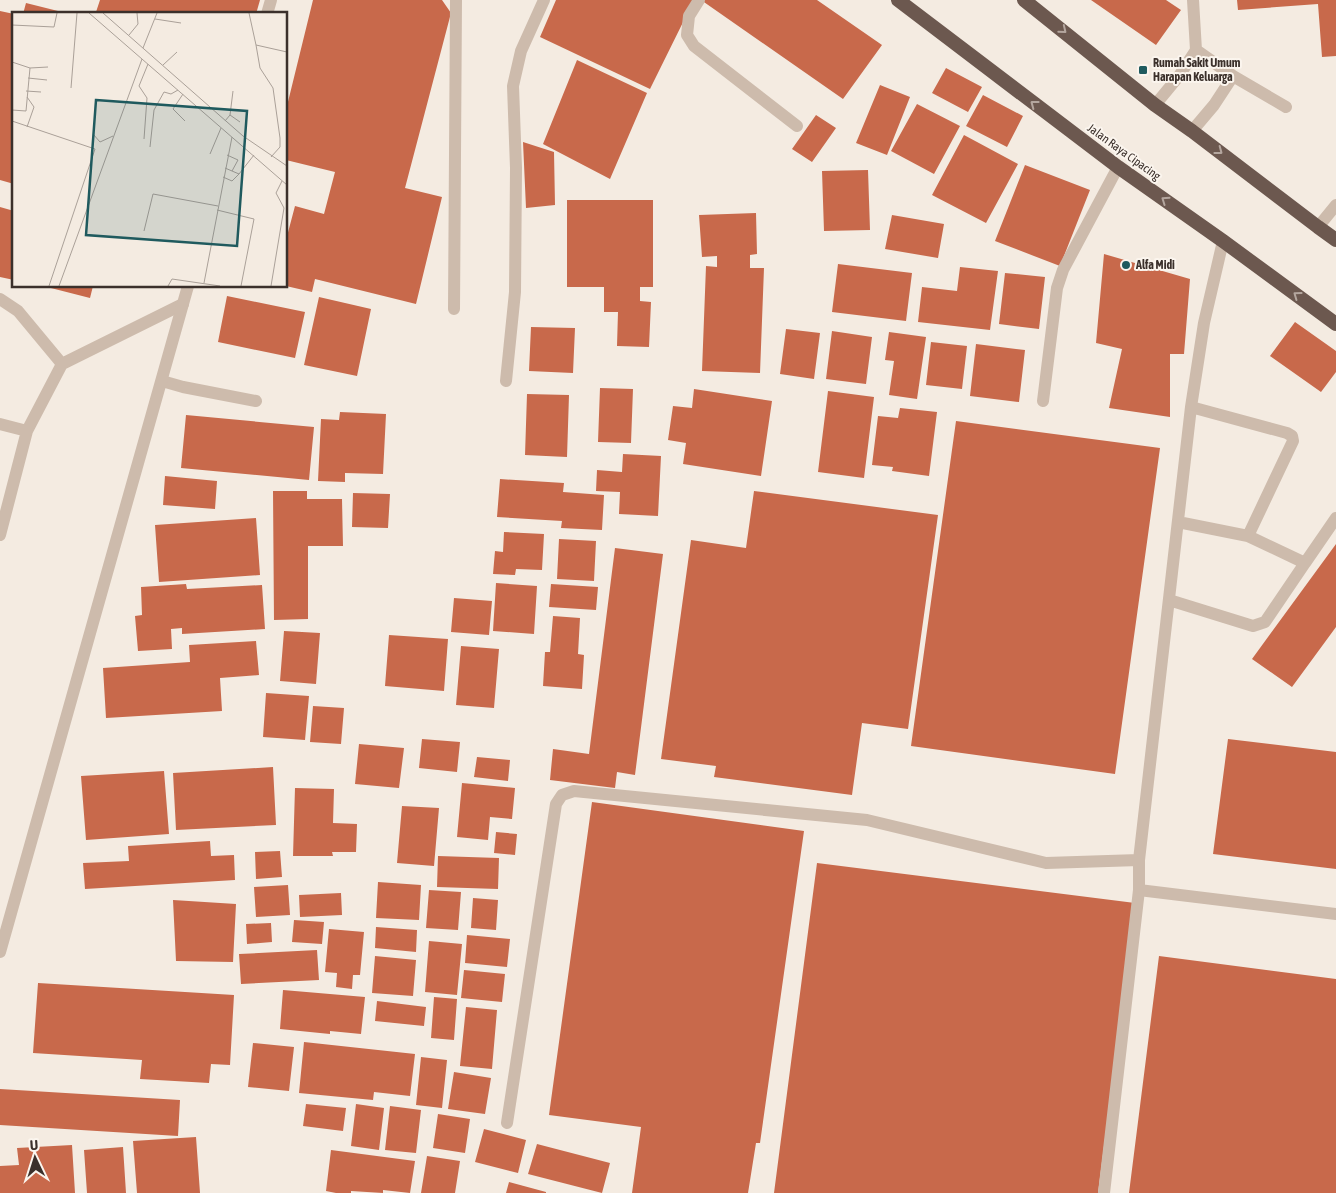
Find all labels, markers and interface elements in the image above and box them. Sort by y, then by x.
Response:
inset map [12,12,288,288]
one-way arrow [1057,25,1066,34]
place label: Rumah Sakit Umum Harapan Keluarga [1153,56,1241,84]
marker: Rumah Sakit Umum Harapan Keluarga [1137,64,1149,76]
one-way arrow [1031,101,1040,109]
street label: Jalan Raya Cipacing [1085,121,1164,184]
one-way arrow [1213,145,1223,154]
one-way arrow [1161,197,1170,206]
place label: Alfa Midi [1135,258,1175,272]
marker: Alfa Midi [1120,259,1132,271]
one-way arrow [1293,292,1303,301]
north arrow [10,1133,60,1183]
text: U [29,1137,39,1153]

